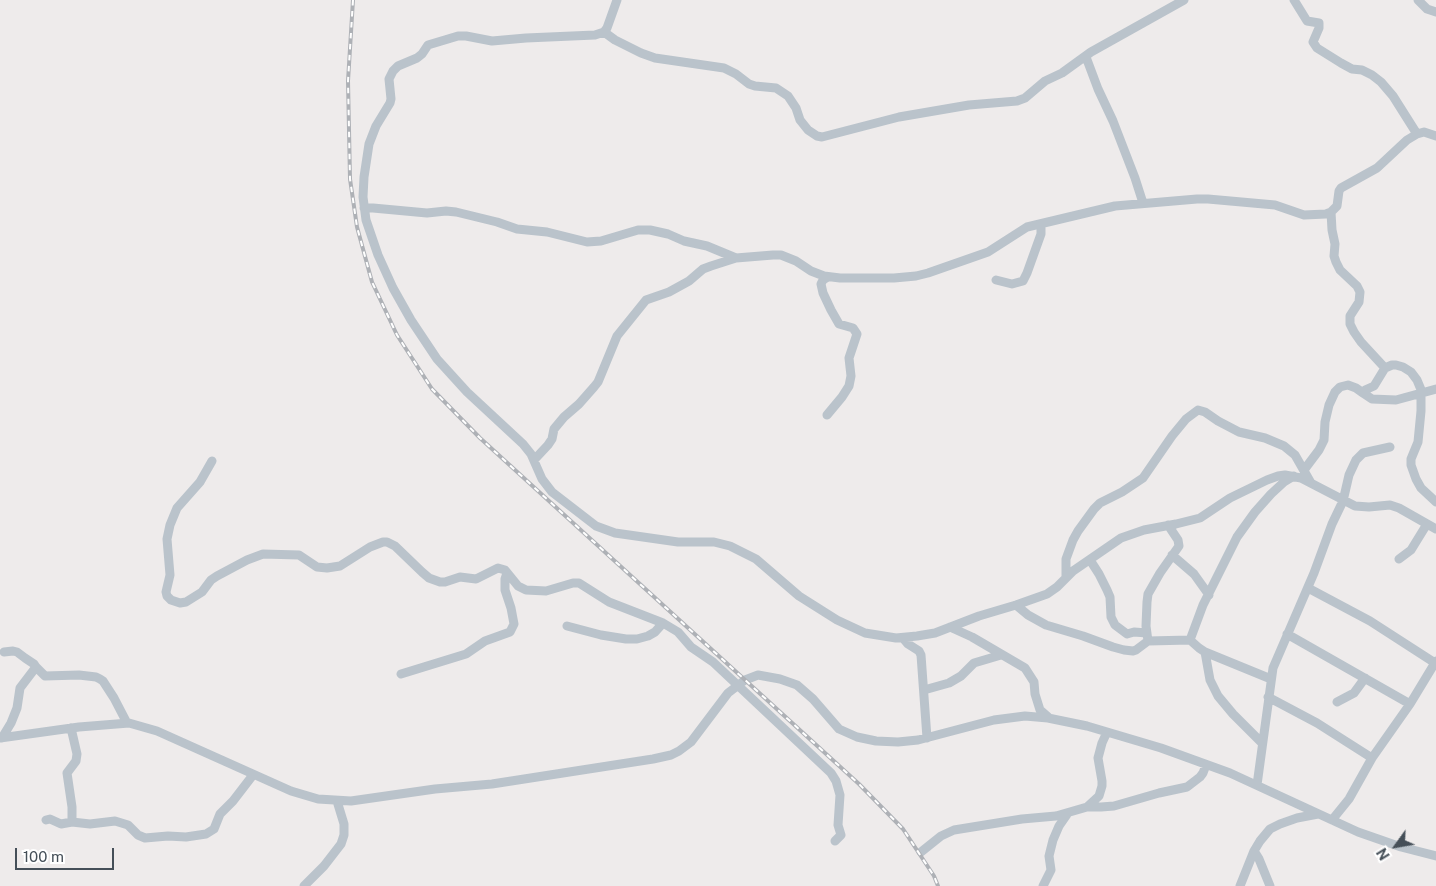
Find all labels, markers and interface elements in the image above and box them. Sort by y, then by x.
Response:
north arrow [1371,821,1421,871]
scale bar [18,838,116,870]
text: N [1374,845,1393,863]
text: 100 m [23,848,64,865]

